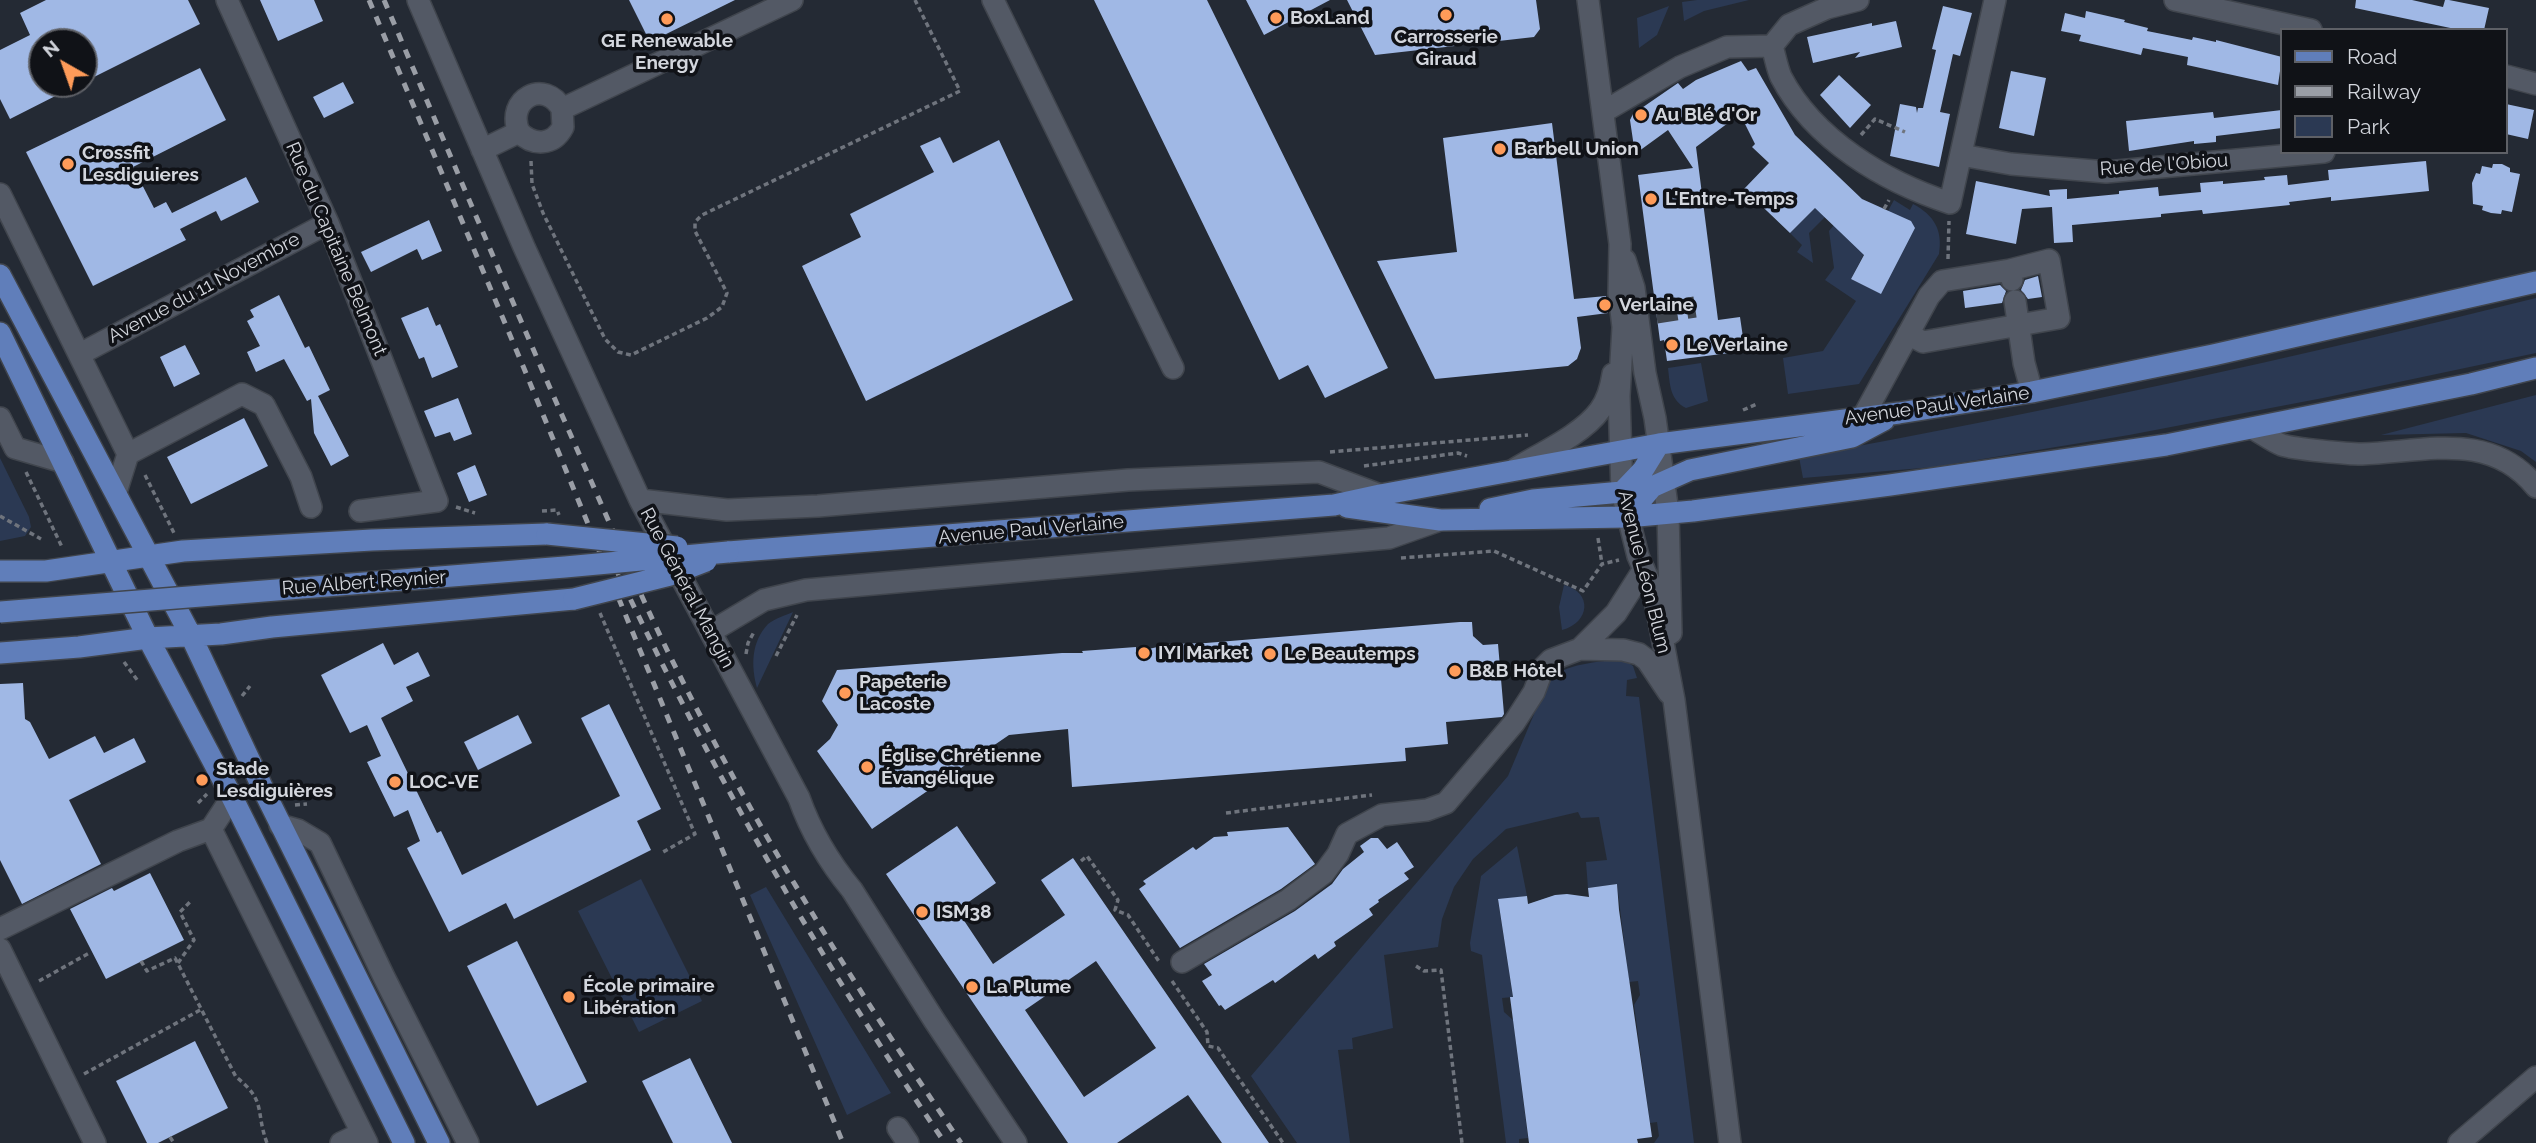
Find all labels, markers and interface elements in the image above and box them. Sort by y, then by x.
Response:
place label: BoxLand [1290,7,1370,29]
marker: Carrosserie Giraud [1438,7,1454,23]
marker: BoxLand [1268,10,1284,26]
marker: GE Renewable Energy [659,11,675,27]
place label: Carrosserie Giraud [1394,26,1498,70]
north arrow [28,28,98,98]
legend [2280,28,2508,154]
place label: GE Renewable Energy [601,30,733,74]
text: N [38,35,63,62]
text: Road [2347,44,2397,69]
text: Railway [2347,79,2421,104]
place label: Au Blé d'Or [1655,104,1757,126]
marker: Au Blé d'Or [1633,107,1649,123]
text: Park [2347,114,2390,139]
place label: Barbell Union [1514,138,1639,160]
street label: Rue du Capitaine Belmont [281,139,391,359]
marker: Barbell Union [1492,141,1508,157]
place label: Crossfit Lesdiguieres [82,142,199,186]
street label: Rue de l'Obiou [2099,149,2229,181]
marker: Crossfit Lesdiguieres [60,156,76,172]
place label: L'Entre-Temps [1665,188,1794,210]
marker: L'Entre-Temps [1643,191,1659,207]
street label: Avenue du 11 Novembre [104,228,304,348]
place label: Verlaine [1619,294,1694,316]
marker: Verlaine [1597,297,1613,313]
place label: Le Verlaine [1686,334,1788,356]
marker: Le Verlaine [1664,337,1680,353]
street label: Avenue Paul Verlaine [1843,382,2031,430]
street label: Avenue Léon Blum [1613,488,1675,656]
street label: Rue Général Mangin [635,504,739,672]
street label: Avenue Paul Verlaine [937,511,1125,549]
street label: Rue Albert Reynier [281,566,447,600]
place label: IYI Market [1158,642,1249,664]
place label: Le Beautemps [1284,643,1416,665]
marker: IYI Market [1136,645,1152,661]
marker: Le Beautemps [1262,646,1278,662]
place label: B&B Hôtel [1469,660,1563,682]
marker: B&B Hôtel [1447,663,1463,679]
place label: Papeterie Lacoste [859,671,947,715]
marker: Papeterie Lacoste [837,685,853,701]
place label: Église Chrétienne Évangélique [881,745,1041,789]
place label: Stade Lesdiguières [216,758,333,802]
marker: Église Chrétienne Évangélique [859,759,875,775]
place label: LOC-VE [409,771,479,793]
marker: Stade Lesdiguières [194,772,210,788]
marker: LOC-VE [387,774,403,790]
place label: ISM38 [936,901,992,923]
marker: ISM38 [914,904,930,920]
place label: École primaire Libération [583,975,715,1019]
place label: La Plume [986,976,1071,998]
marker: La Plume [964,979,980,995]
marker: École primaire Libération [561,989,577,1005]

